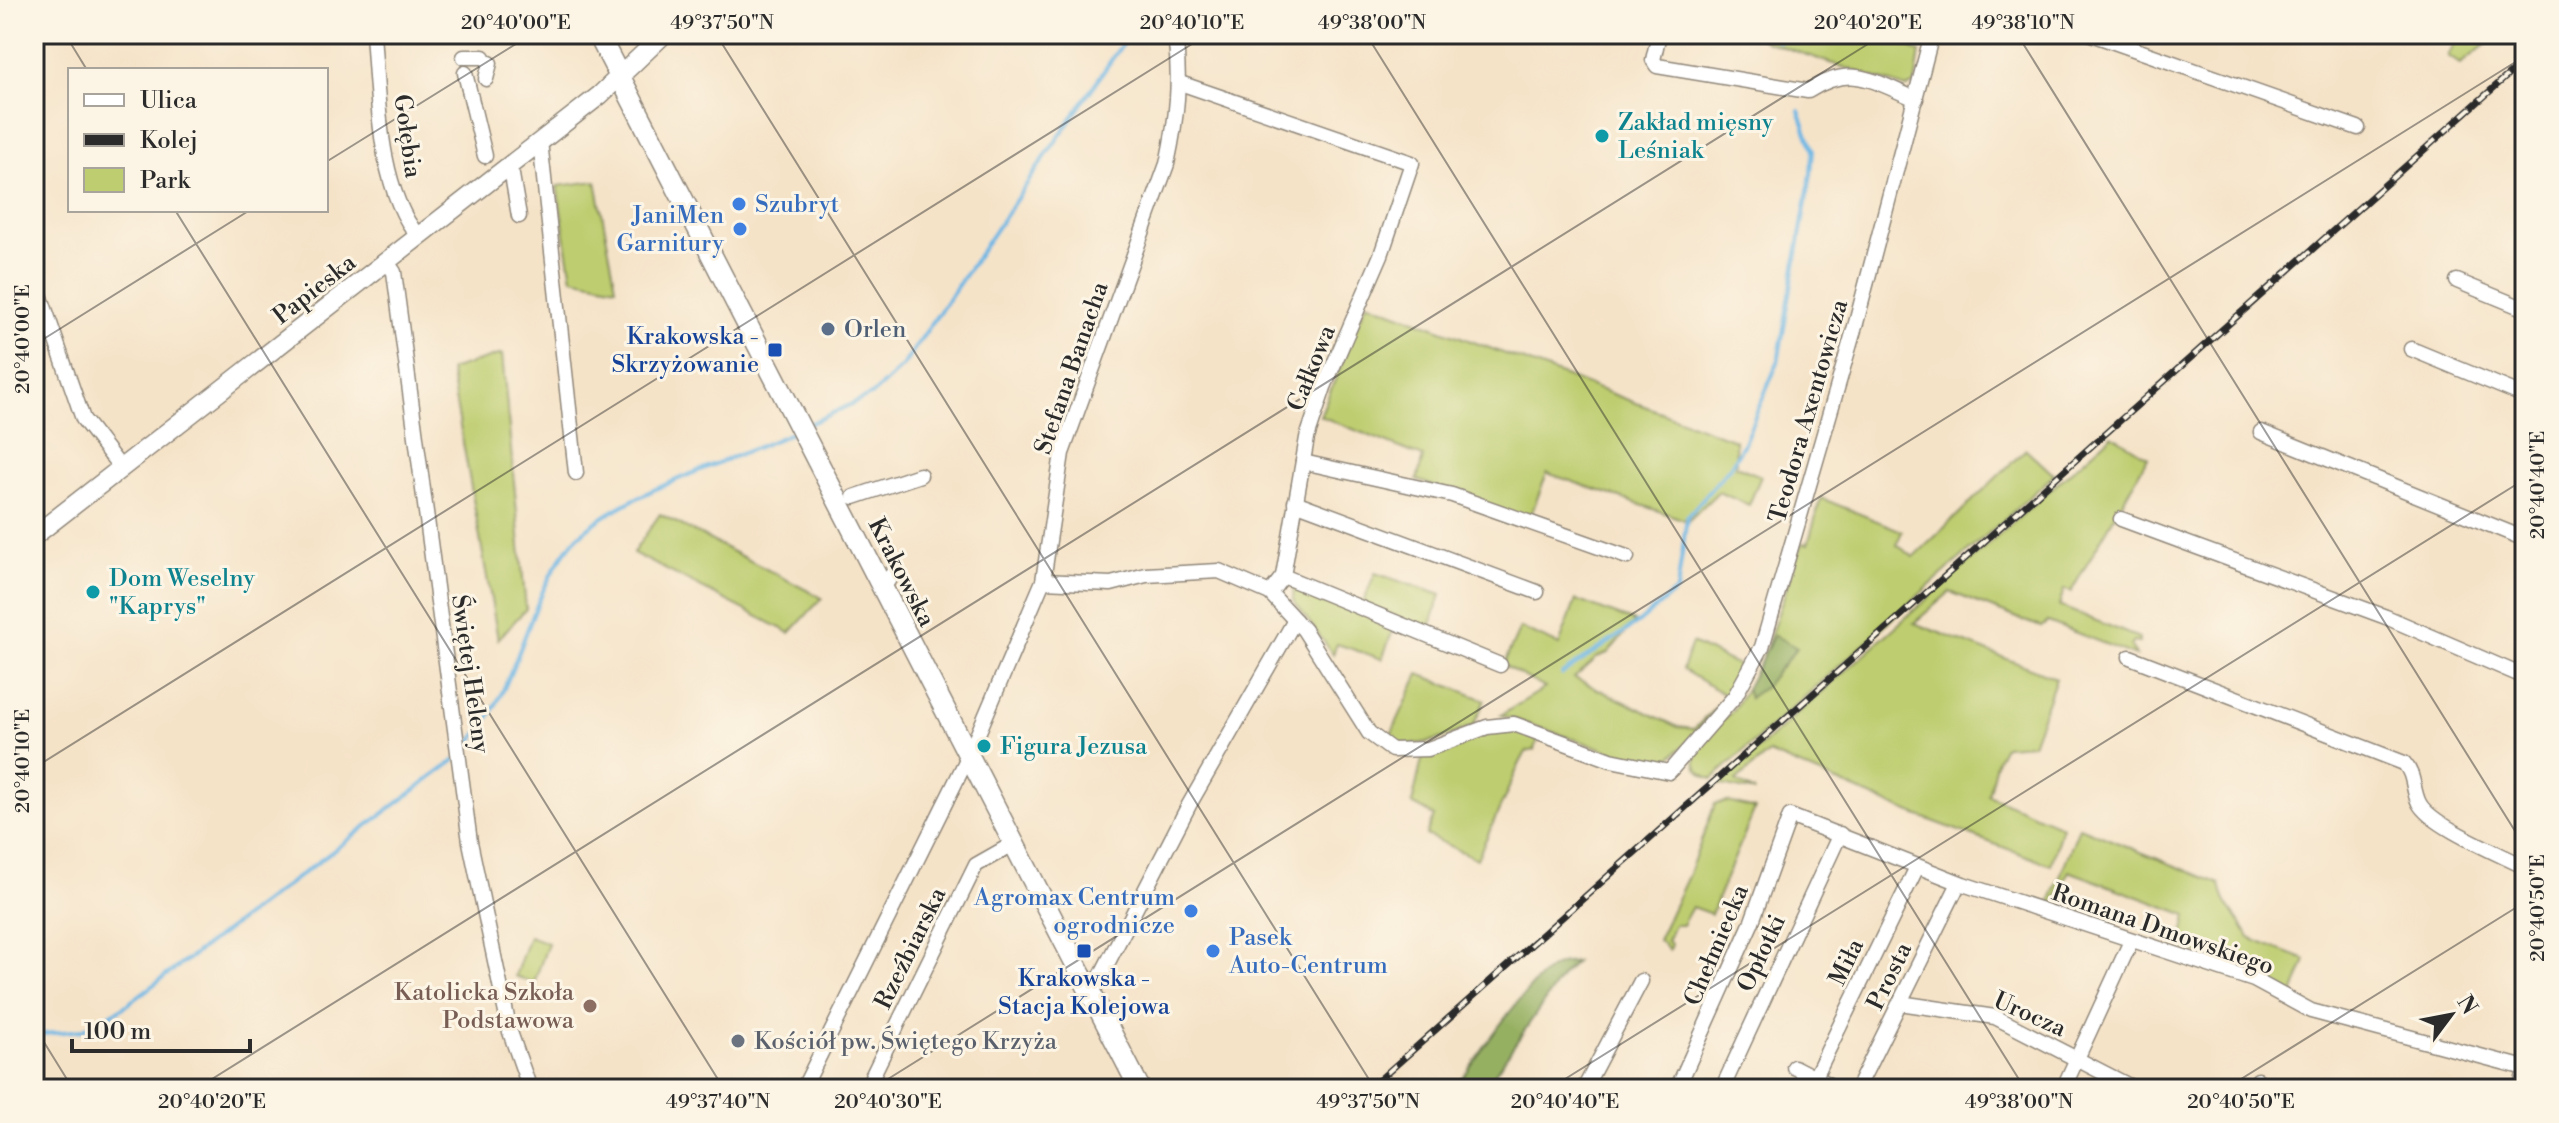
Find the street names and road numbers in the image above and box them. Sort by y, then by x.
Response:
street label: Gołębia [386,92,428,181]
street label: Papieska [267,248,363,332]
street label: Stefana Banacha [1028,277,1116,458]
street label: Teodora Axentowicza [1763,295,1855,526]
street label: Całkowa [1281,320,1343,416]
street label: Krakowska [861,513,942,633]
street label: Świętej Heleny [444,593,498,756]
street label: Romana Dmowskiego [2048,878,2278,982]
street label: Chełmiecka [1678,880,1756,1010]
street label: Rzeźbiarska [869,882,954,1014]
street label: Opłotki [1731,910,1793,997]
street label: Miła [1823,933,1871,991]
street label: Prosta [1861,937,1919,1015]
street label: Urocza [1989,986,2071,1045]

